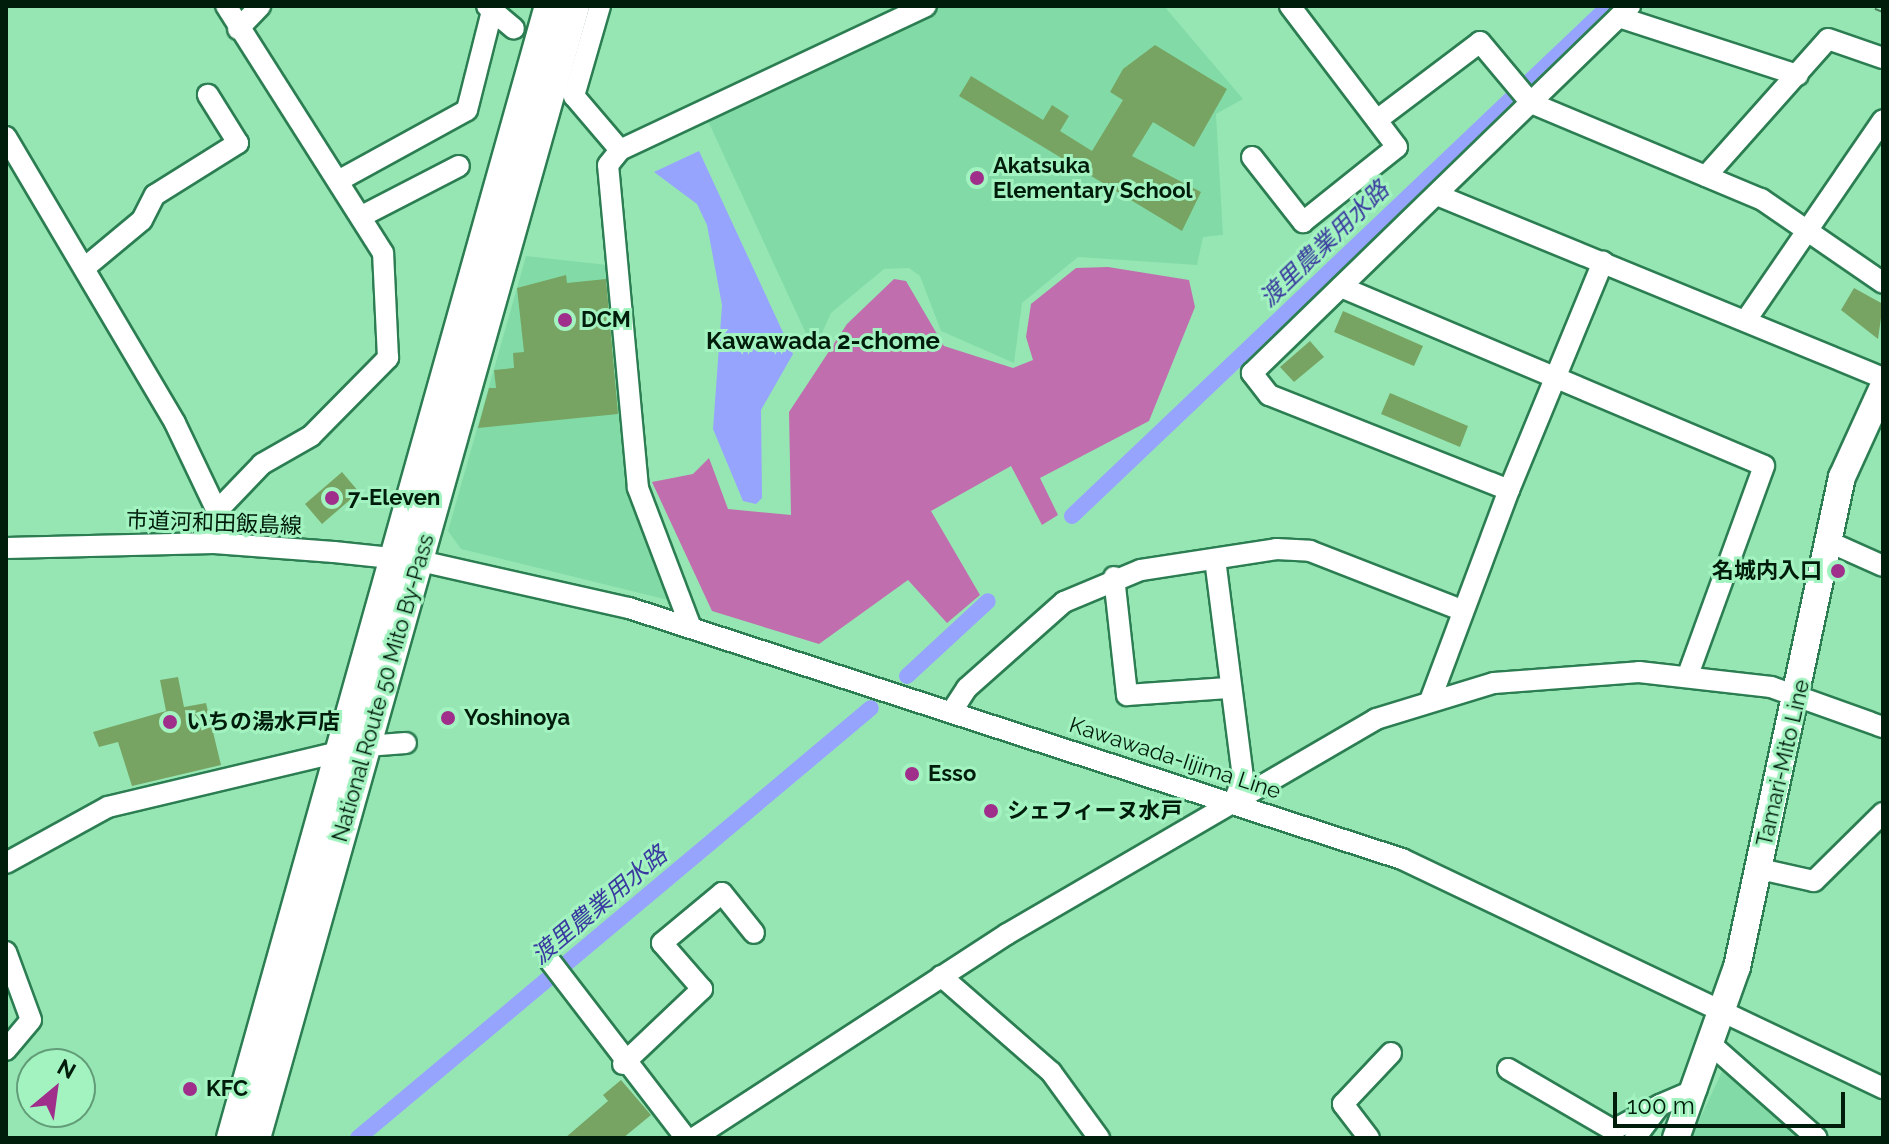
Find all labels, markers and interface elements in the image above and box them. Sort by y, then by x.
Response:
place label: Akatsuka Elementary School [993,152,1193,204]
marker: Akatsuka Elementary School [968,169,986,187]
water label: 渡里農業用水路 [1254,175,1394,313]
place label: DCM [581,307,631,333]
marker: DCM [556,311,574,329]
district label: Kawawada 2-chome [706,327,940,355]
place label: 7-Eleven [348,485,440,511]
marker: 7-Eleven [323,489,341,507]
street label: 市道河和田飯島線 [126,507,302,539]
street label: National Route 50 Mito By-Pass [326,531,440,845]
place label: 名城内入口 [1712,558,1822,584]
marker: 名城内入口 [1829,562,1847,580]
street label: Tamari-Mito Line [1751,677,1815,849]
place label: Yoshinoya [464,705,570,731]
place label: いちの湯水戸店 [186,709,340,735]
marker: Yoshinoya [439,709,457,727]
street label: Kawawada-Iijima Line [1066,711,1284,805]
marker: いちの湯水戸店 [161,713,179,731]
place label: Esso [928,761,976,787]
marker: Esso [903,765,921,783]
place label: シェフィーヌ水戸 [1007,798,1183,824]
marker: シェフィーヌ水戸 [982,802,1000,820]
water label: 渡里農業用水路 [525,840,673,970]
north arrow [16,1048,96,1128]
text: N [53,1053,80,1084]
place label: KFC [206,1076,248,1102]
scale bar [1617,1076,1849,1126]
marker: KFC [181,1080,199,1098]
text: 100 m [1627,1091,1695,1120]

